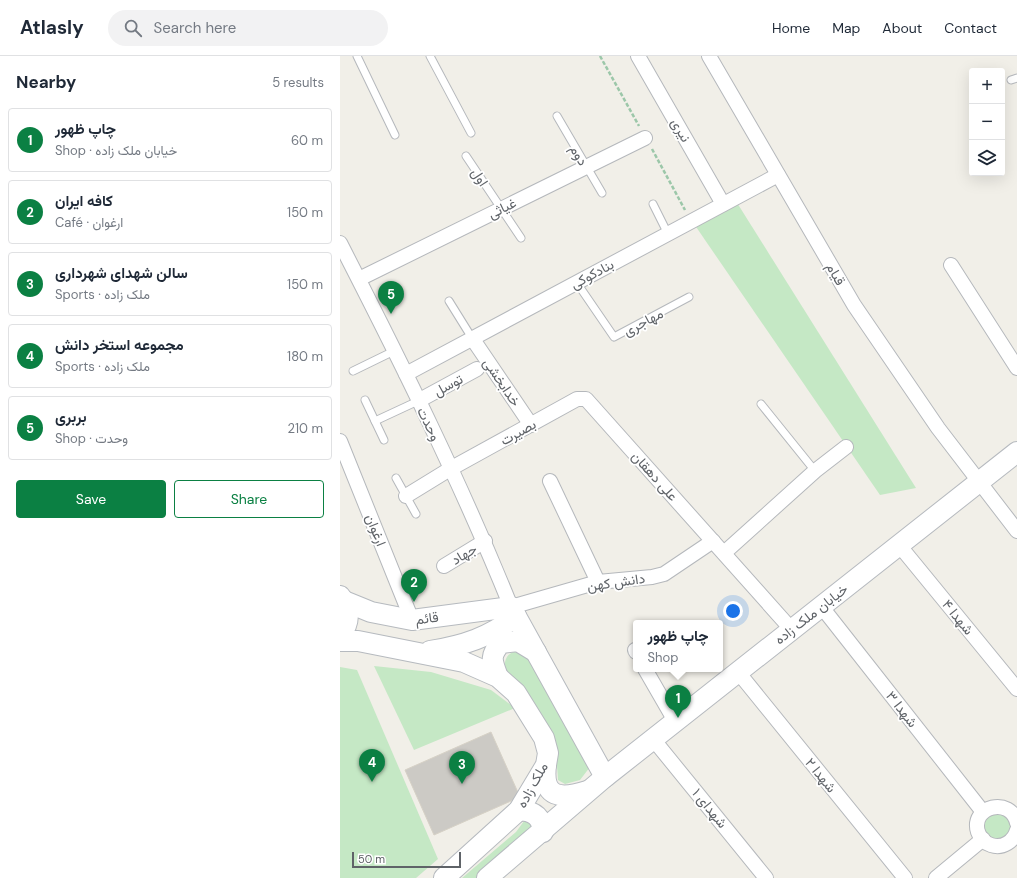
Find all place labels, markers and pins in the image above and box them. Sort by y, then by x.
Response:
pin: 5 [378,281,404,314]
pin: 2 [401,569,427,602]
pin: 1 [665,685,691,718]
pin: 4 [359,749,385,782]
pin: 3 [449,751,475,784]

